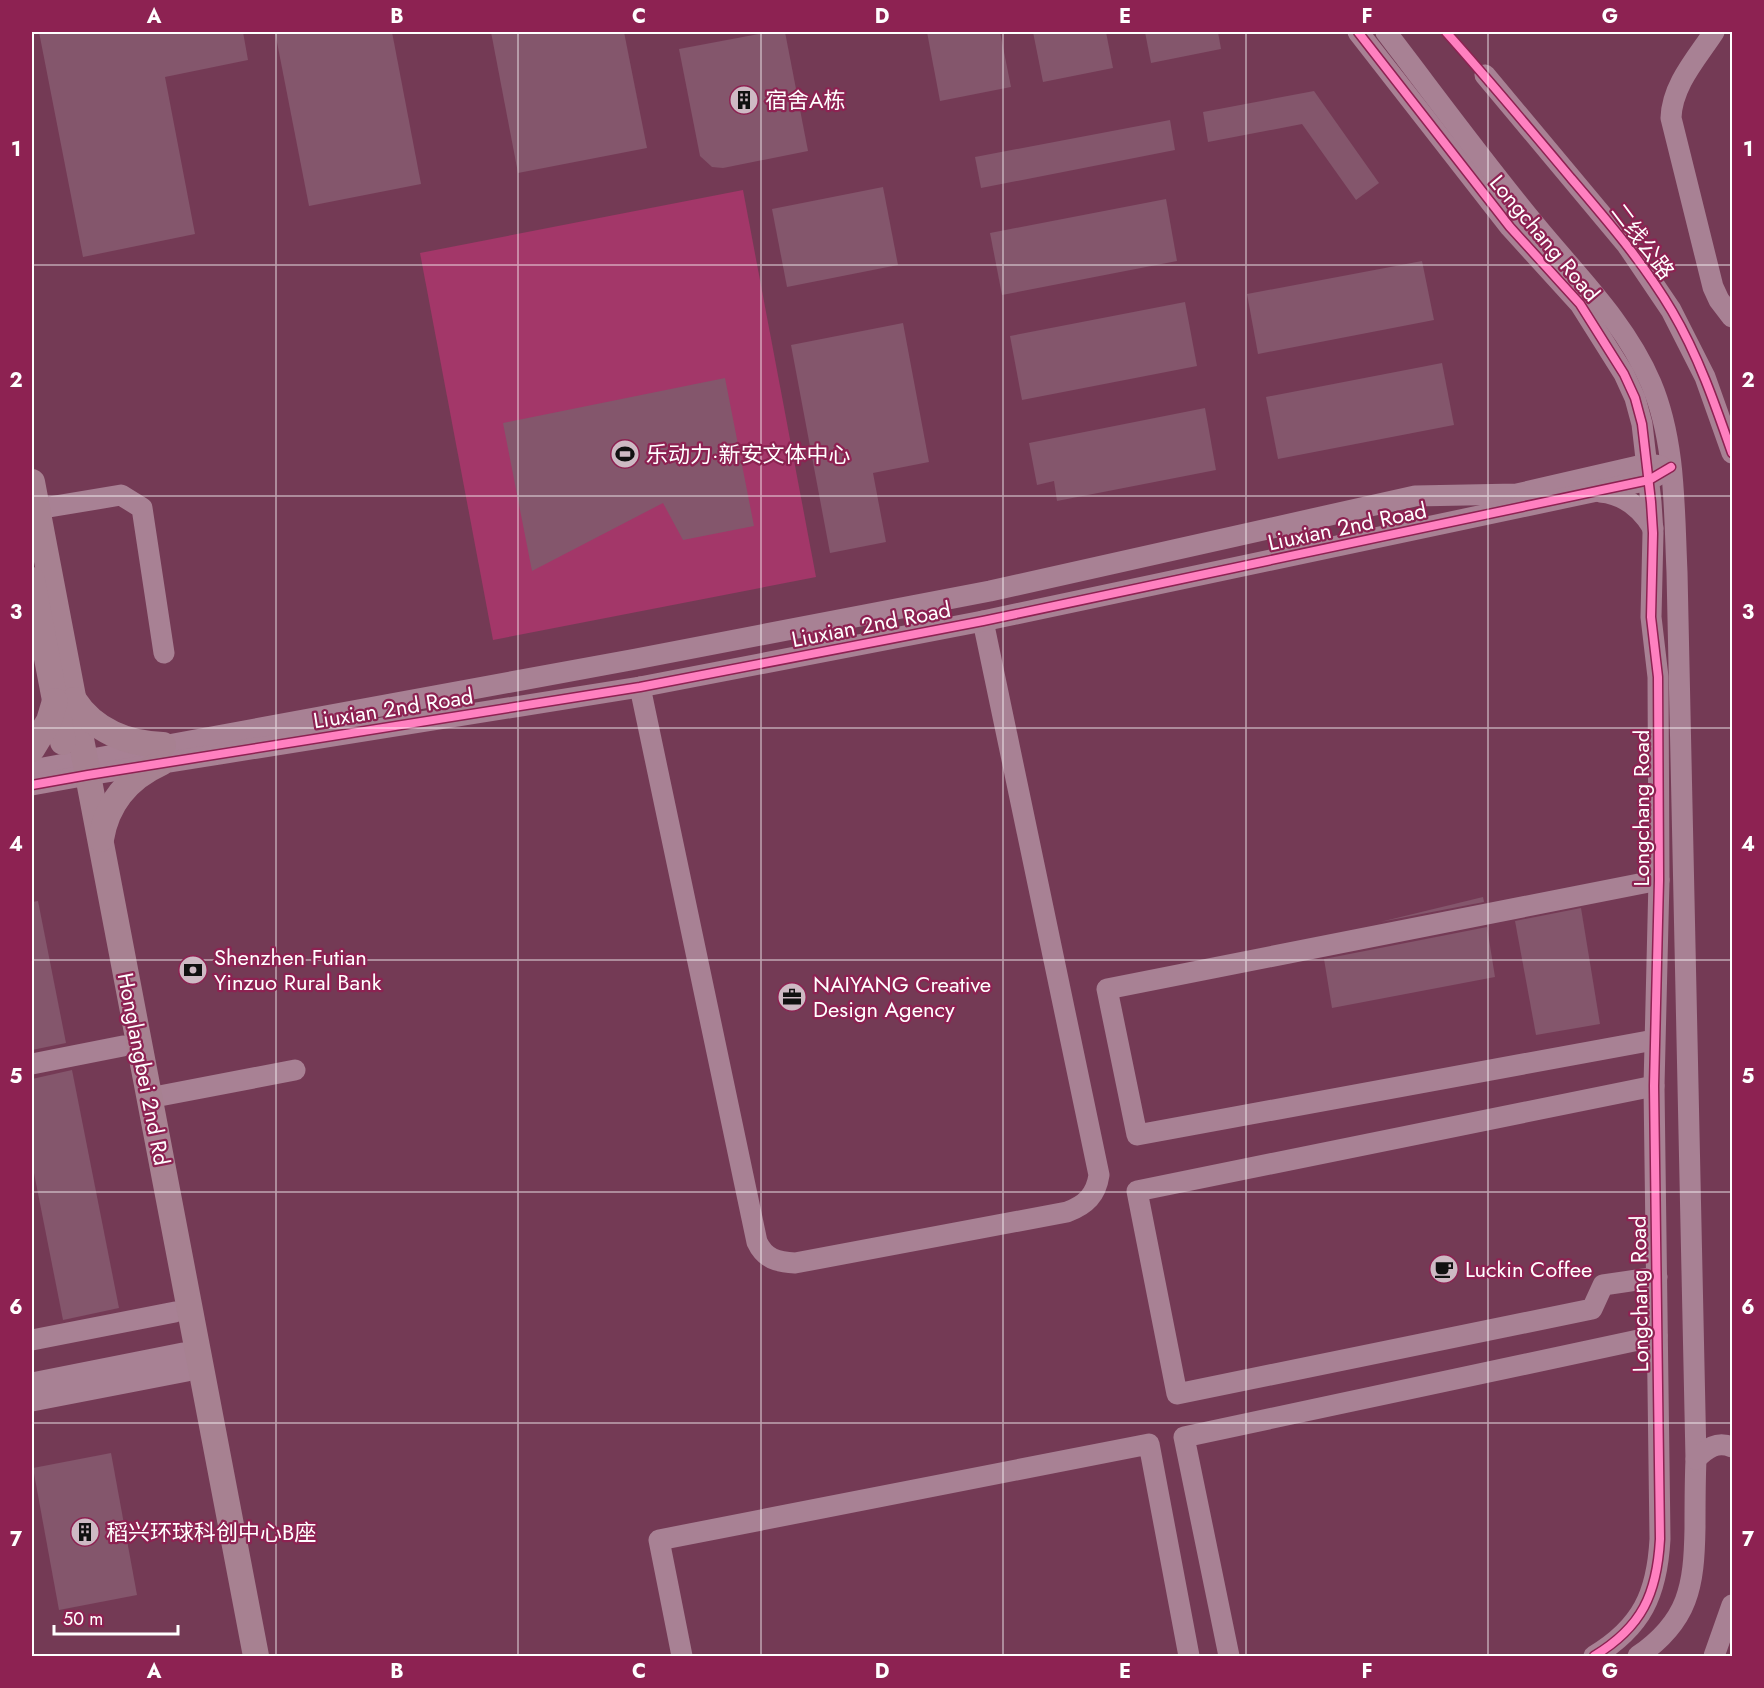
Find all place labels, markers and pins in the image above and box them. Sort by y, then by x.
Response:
building icon: 宿舍A栋 [728,84,760,116]
place label: 宿舍A栋 [765,84,846,116]
sports icon: 乐动力·新安文体中心 [609,438,641,470]
place label: 乐动力·新安文体中心 [646,438,851,470]
place label: Shenzhen Futian Yinzuo Rural Bank [214,941,382,998]
bank icon: Shenzhen Futian Yinzuo Rural Bank [177,954,209,986]
place label: NAIYANG Creative Design Agency [813,968,991,1025]
office icon: NAIYANG Creative Design Agency [776,981,808,1013]
cafe icon: Luckin Coffee [1428,1253,1460,1285]
place label: Luckin Coffee [1465,1253,1592,1285]
building icon: 稻兴环球科创中心B座 [69,1516,101,1548]
place label: 稻兴环球科创中心B座 [106,1516,316,1548]

